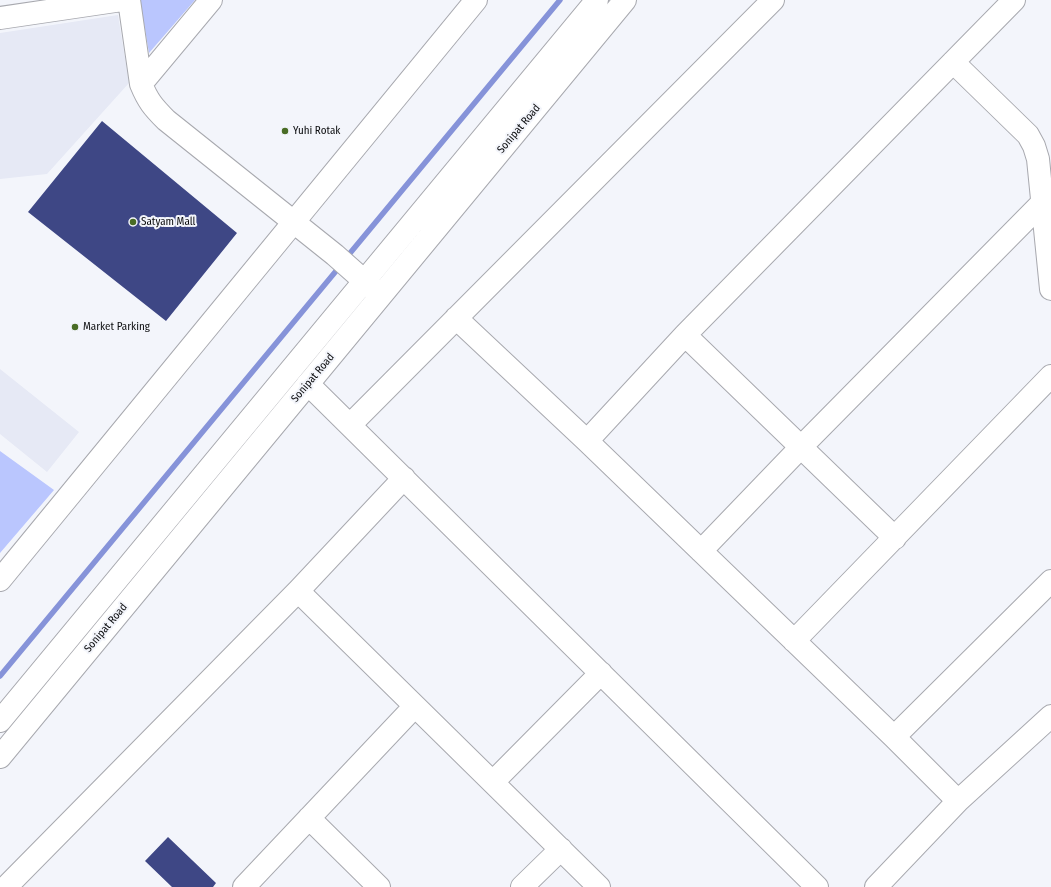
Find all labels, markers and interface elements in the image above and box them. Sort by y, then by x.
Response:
street label: Sonipat Road [495,102,543,156]
place label: Yuhi Rotak [293,124,340,138]
marker: Yuhi Rotak [280,126,290,136]
place label: Satyam Mall [141,215,196,229]
marker: Satyam Mall [128,217,138,227]
place label: Market Parking [83,320,150,334]
marker: Market Parking [70,322,80,332]
street label: Sonipat Road [289,351,337,405]
street label: Sonipat Road [82,601,130,655]

